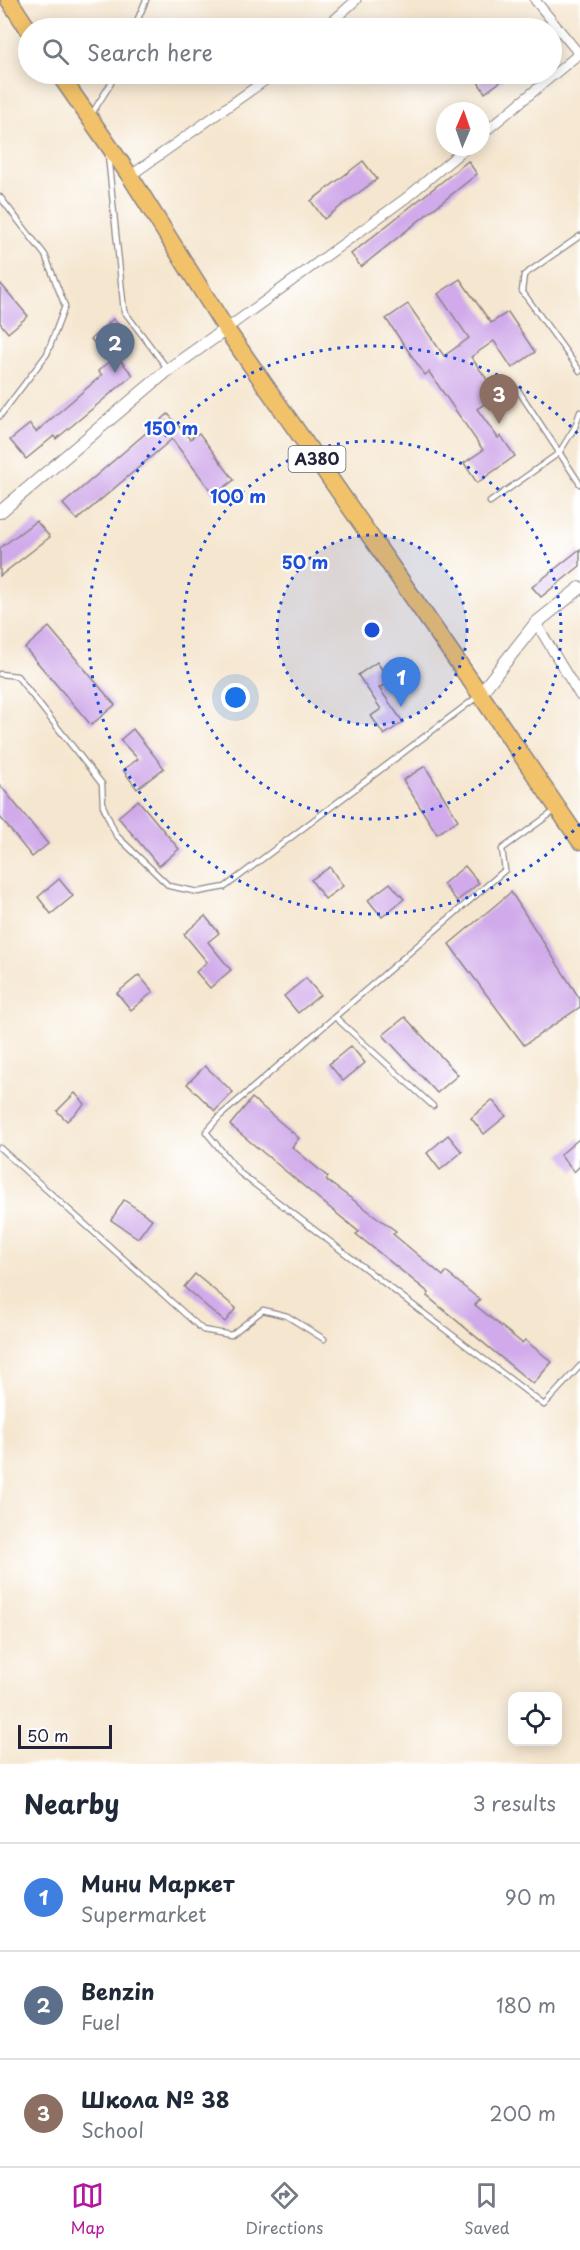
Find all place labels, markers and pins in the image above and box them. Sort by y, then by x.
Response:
pin: 2 [96,324,134,373]
pin: 3 [480,374,518,424]
centre of rings [362,620,382,640]
pin: 1 [382,658,420,707]

